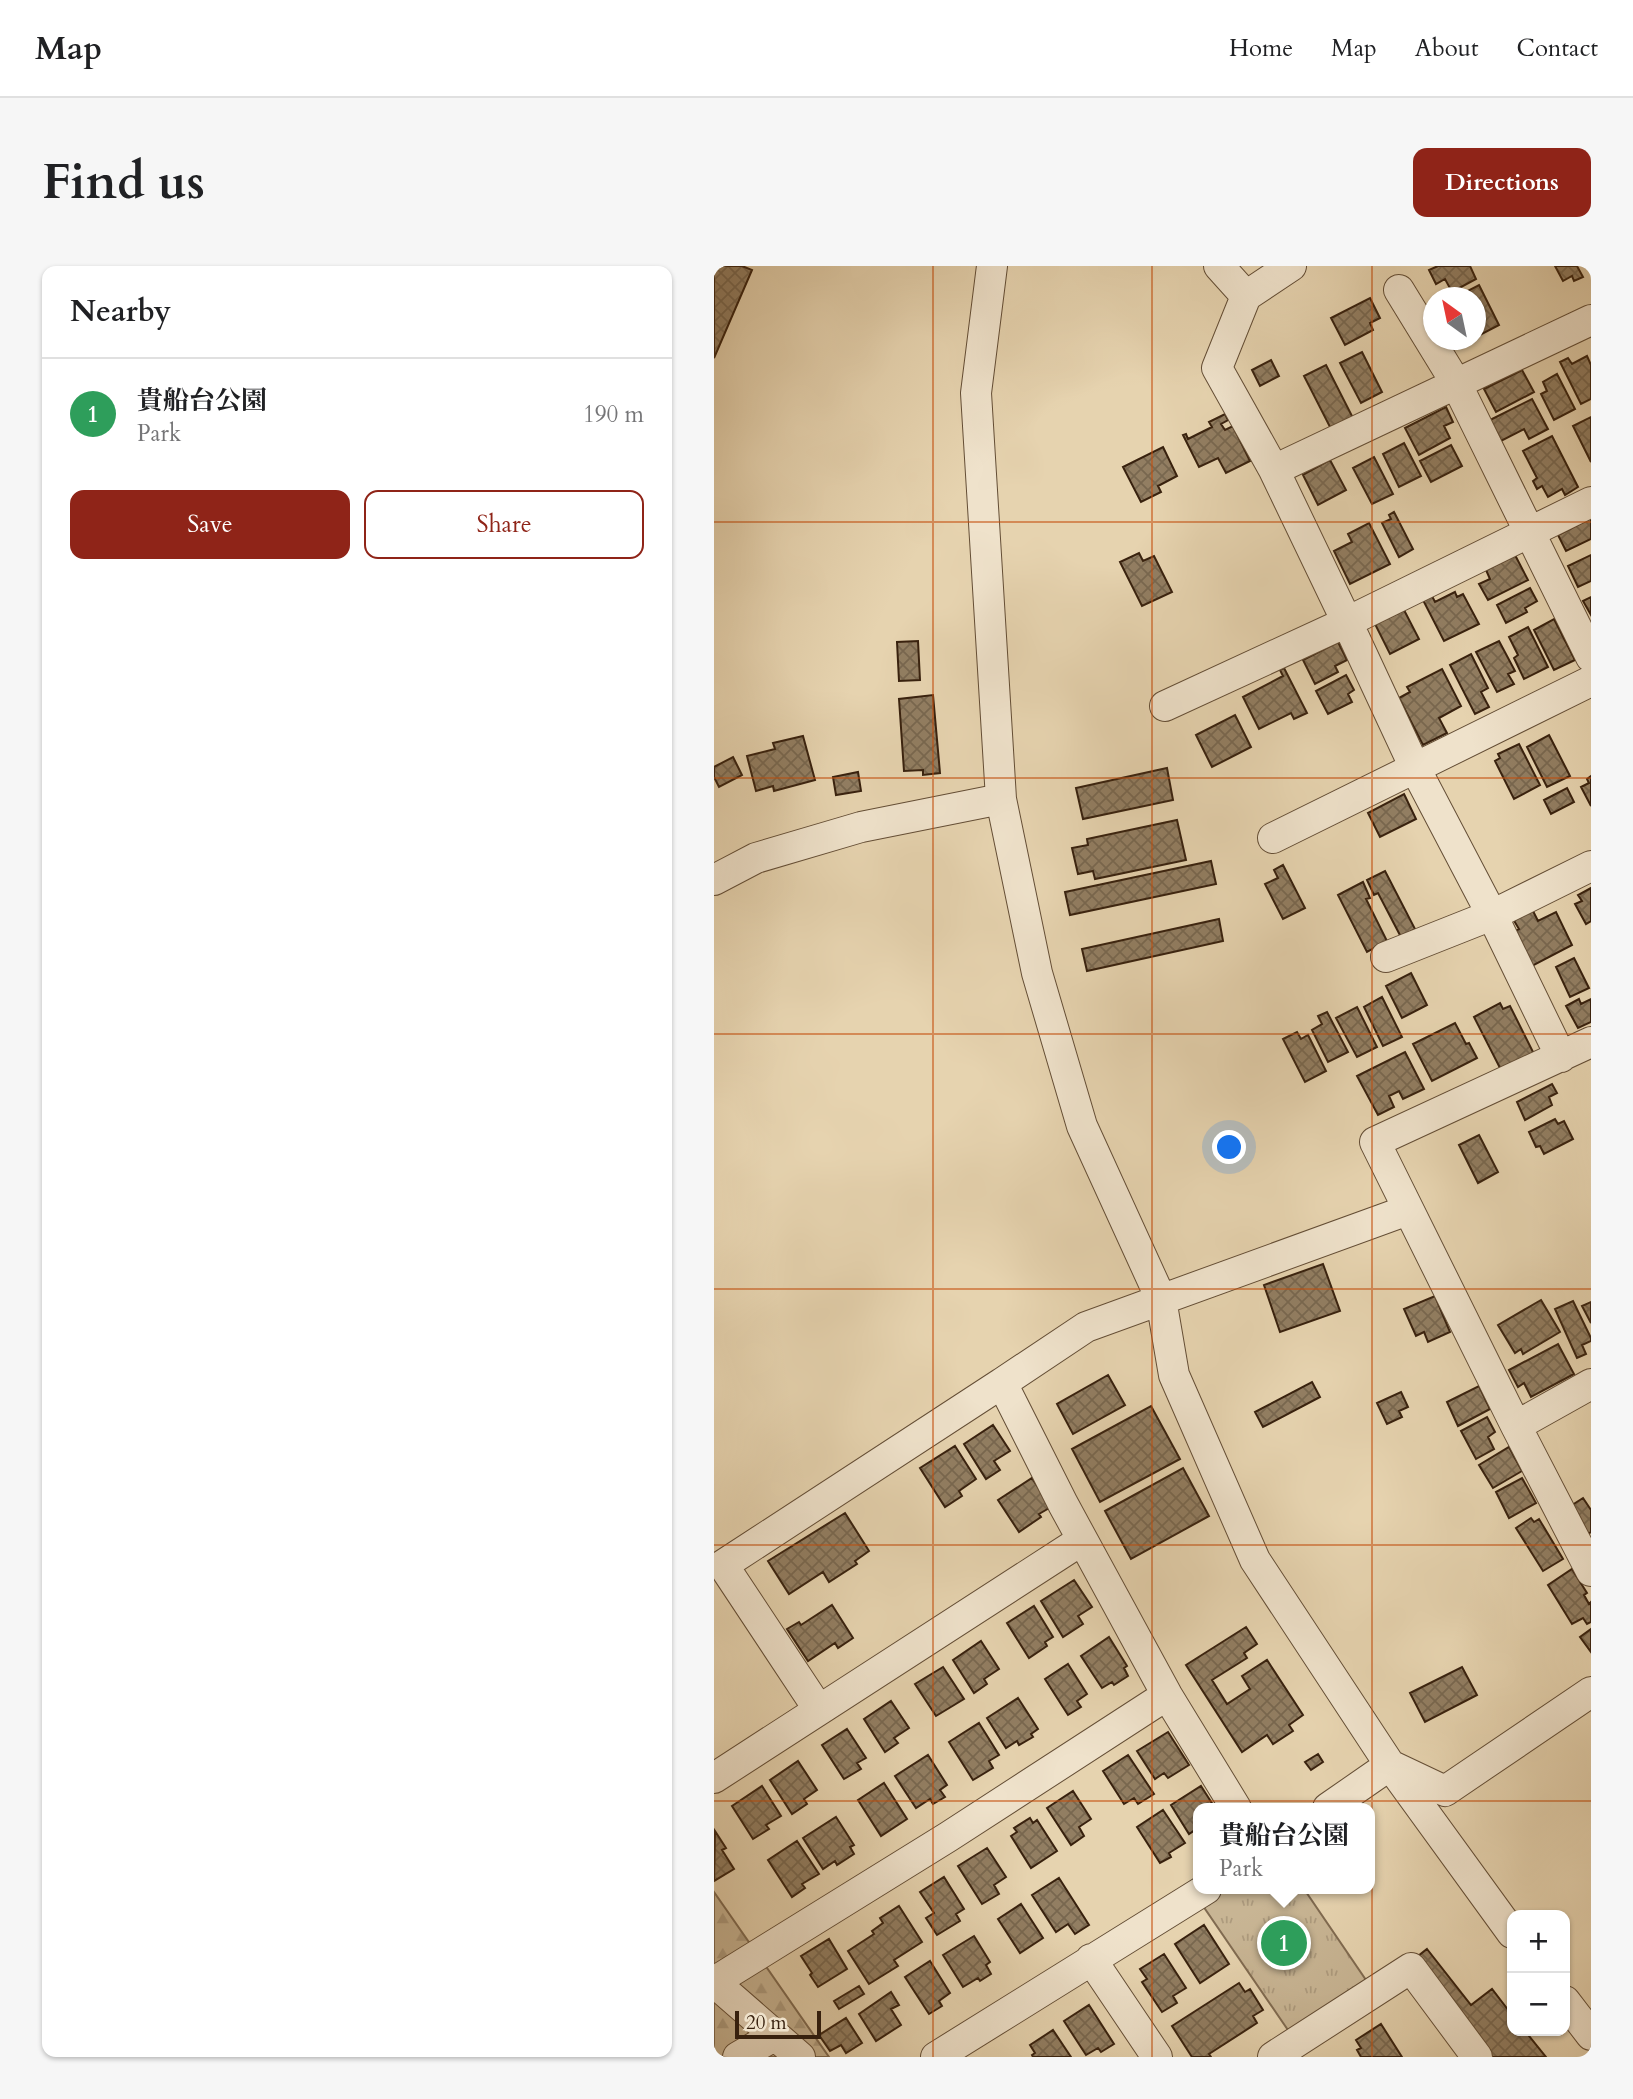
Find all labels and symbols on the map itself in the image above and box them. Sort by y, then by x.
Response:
north arrow [1423,287,1486,350]
your location [1212,1130,1246,1164]
pin: 1 [1261,1917,1307,1969]
scale bar [735,2008,821,2040]

